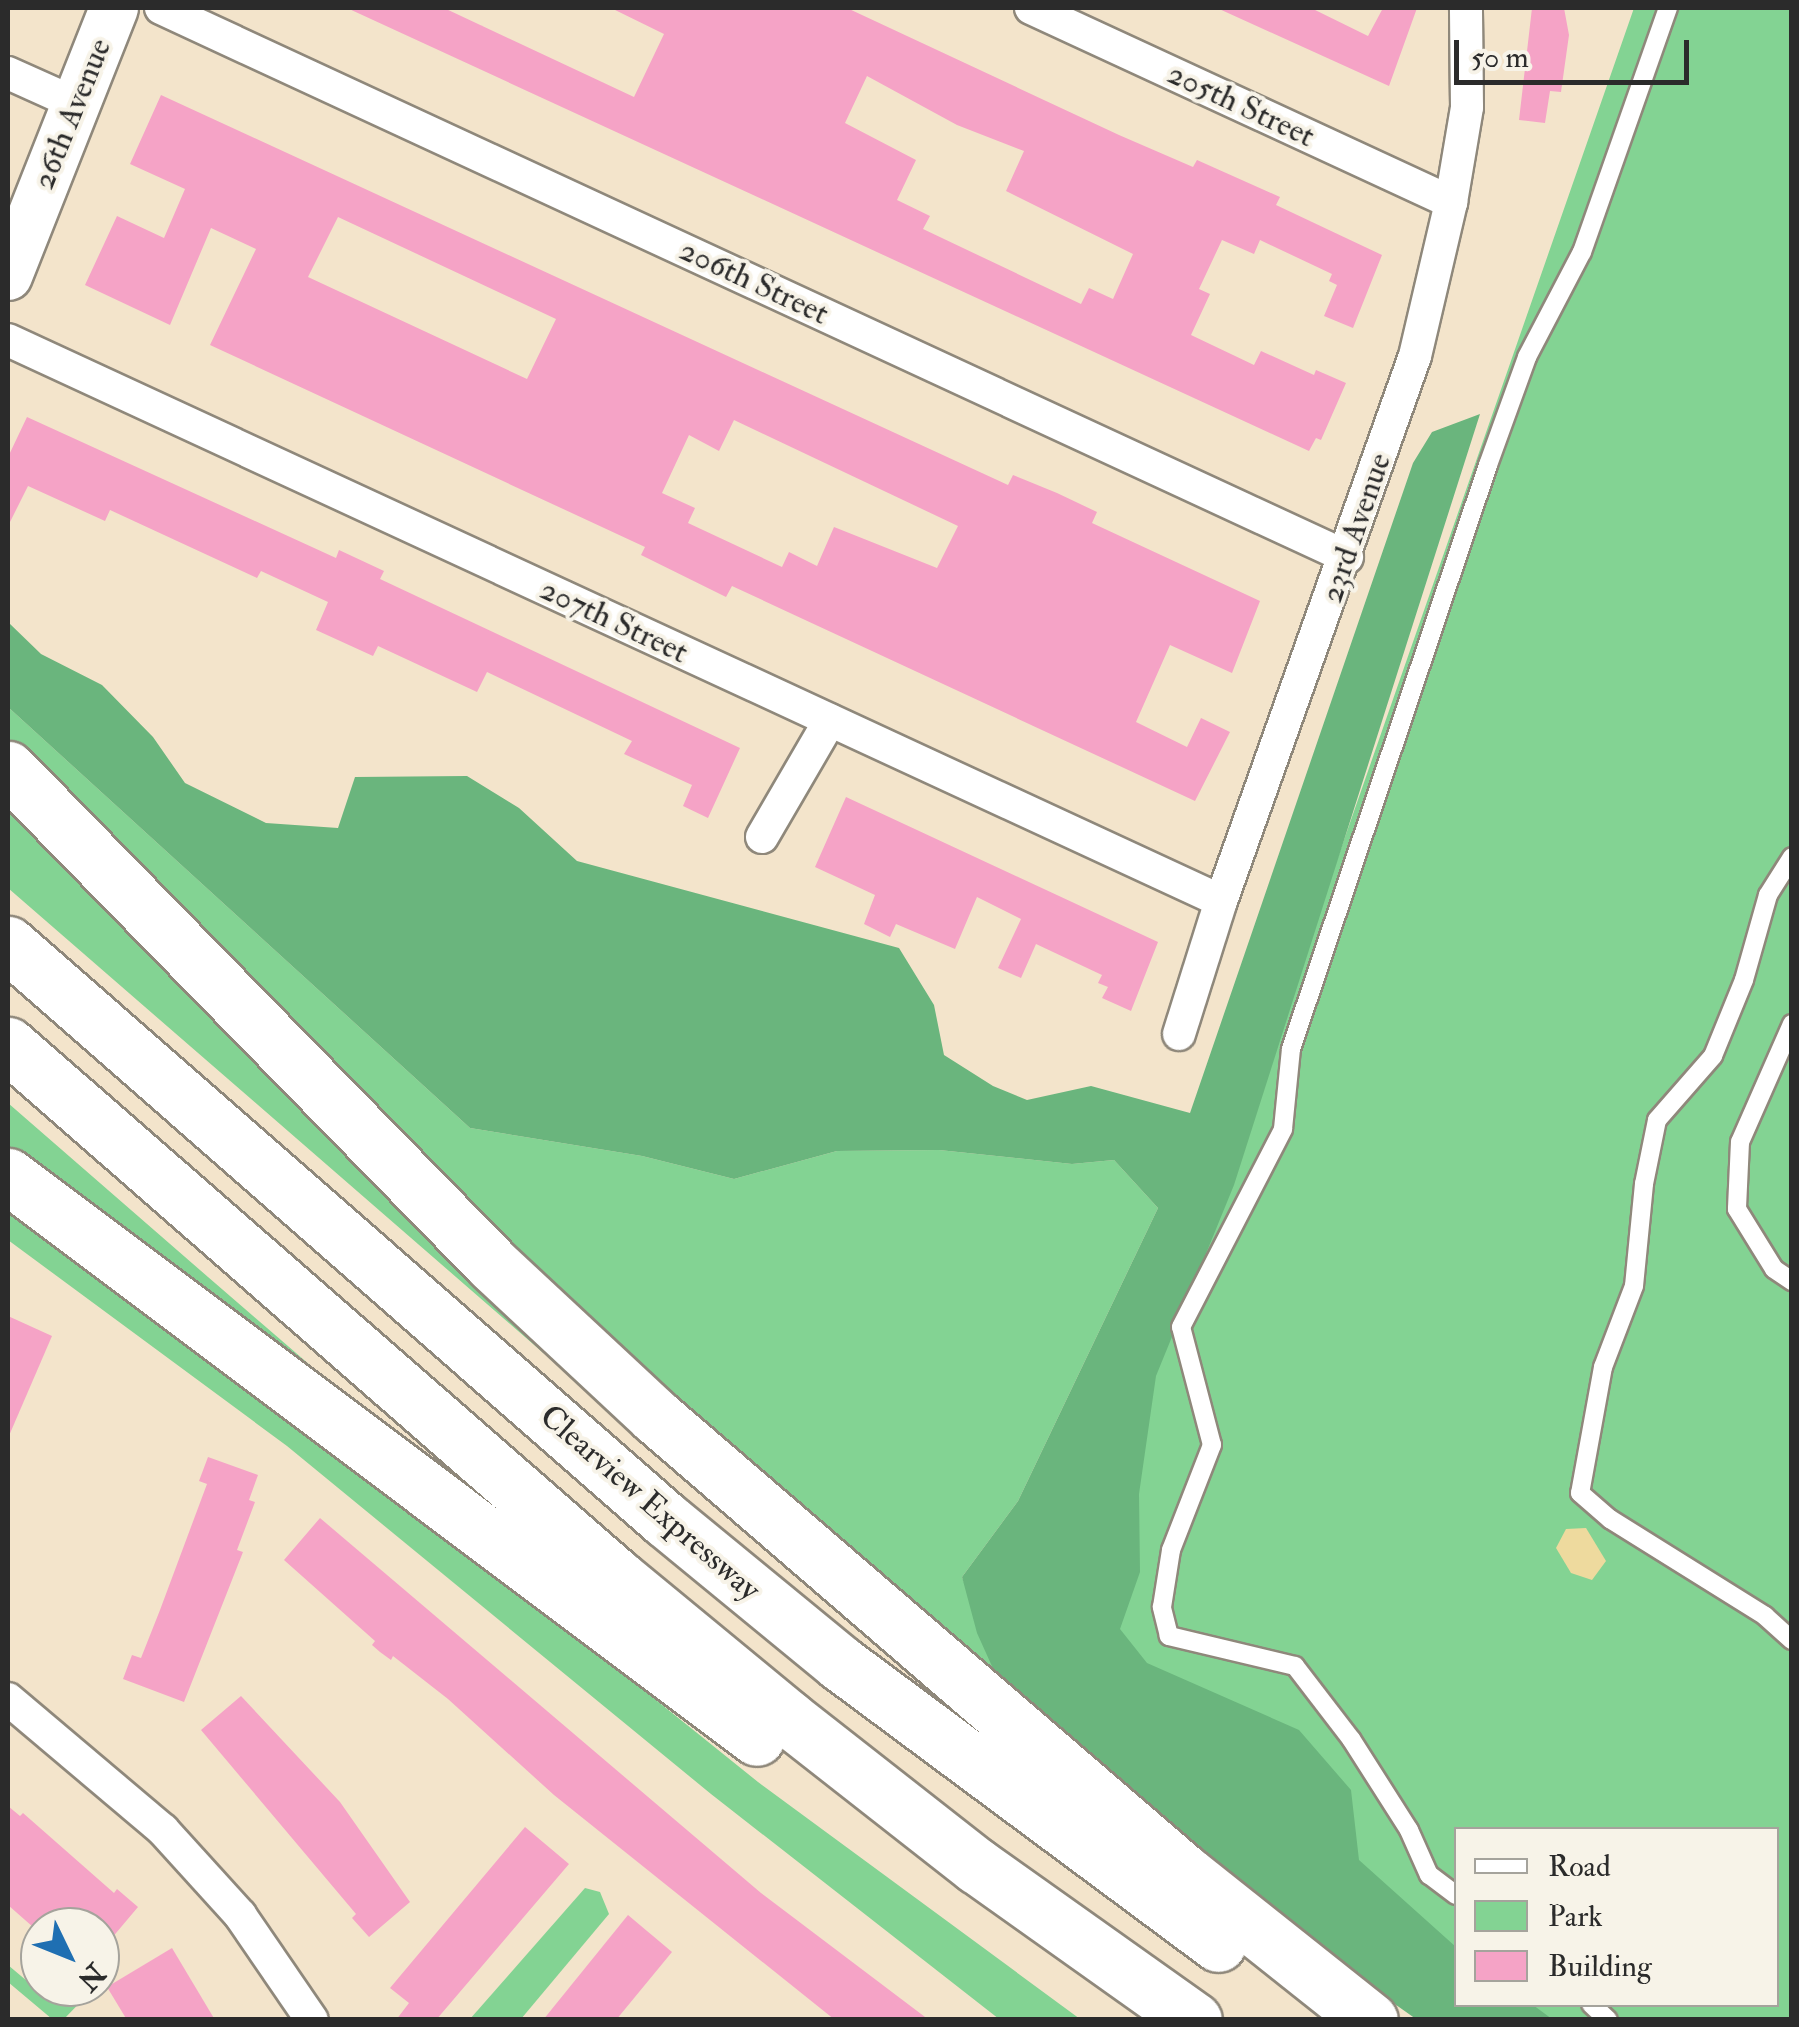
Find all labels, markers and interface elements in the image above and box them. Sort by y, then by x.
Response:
scale bar [1459,20,1694,82]
street label: 26th Avenue [24,33,120,195]
text: 50 m [1471,39,1529,76]
street label: 205th Street [1161,54,1321,156]
street label: 206th Street [673,231,835,333]
street label: 23rd Avenue [1313,448,1399,608]
street label: 207th Street [534,570,694,672]
street label: Clearview Expressway [532,1397,768,1609]
legend [1454,1827,1779,2007]
text: Road [1548,1848,1611,1885]
text: Park [1548,1898,1603,1935]
north arrow [20,1907,120,2007]
text: Building [1548,1948,1652,1985]
text: N [69,1955,112,1998]

